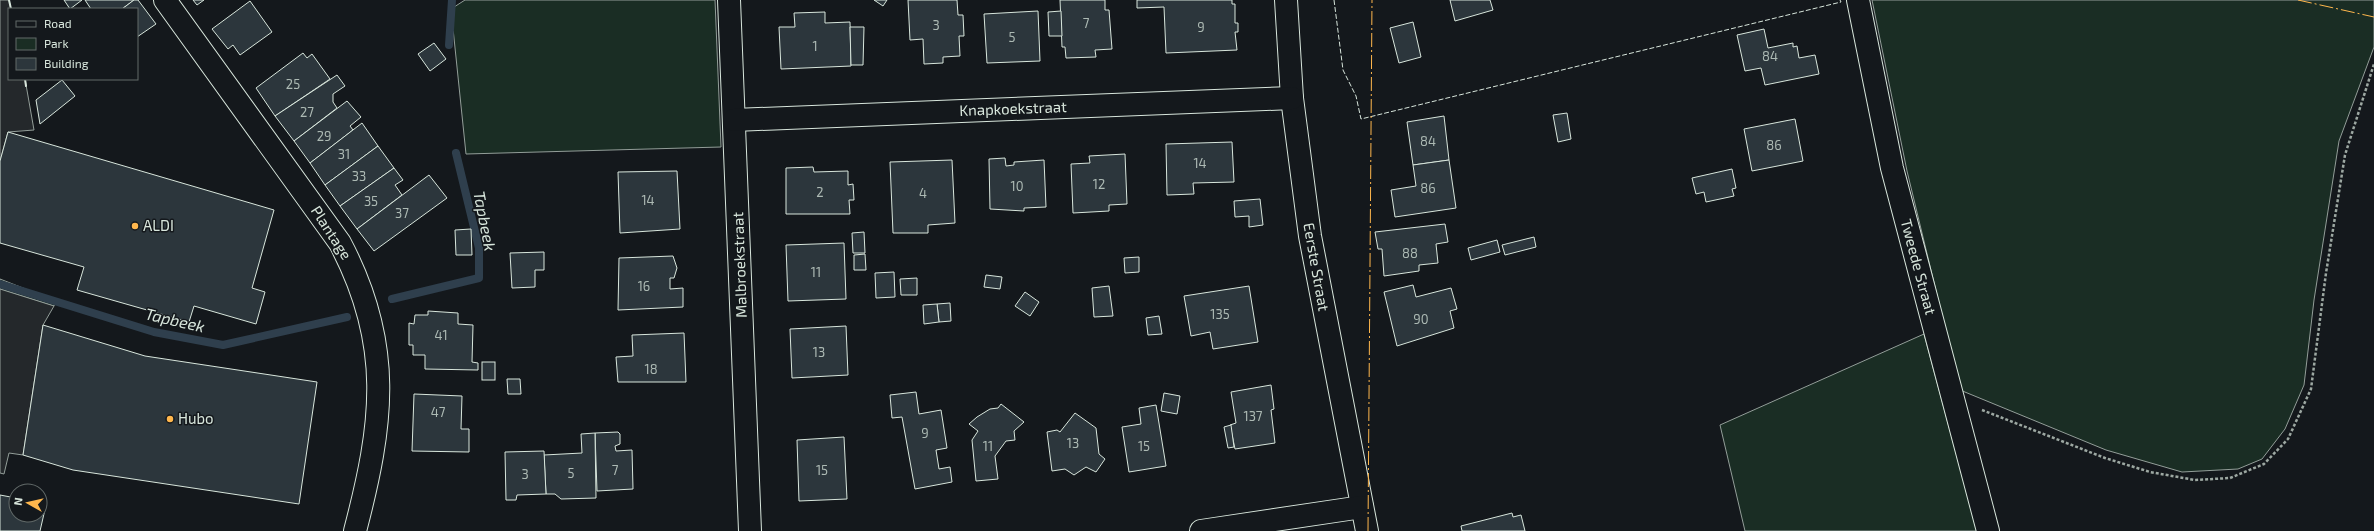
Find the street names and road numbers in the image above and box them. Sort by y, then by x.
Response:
street label: Knapkoekstraat [959,97,1067,119]
street label: Plantage [308,202,356,263]
street label: Malbroekstraat [728,211,750,318]
street label: Tweede Straat [1898,217,1940,317]
street label: Eerste Straat [1300,221,1334,313]

